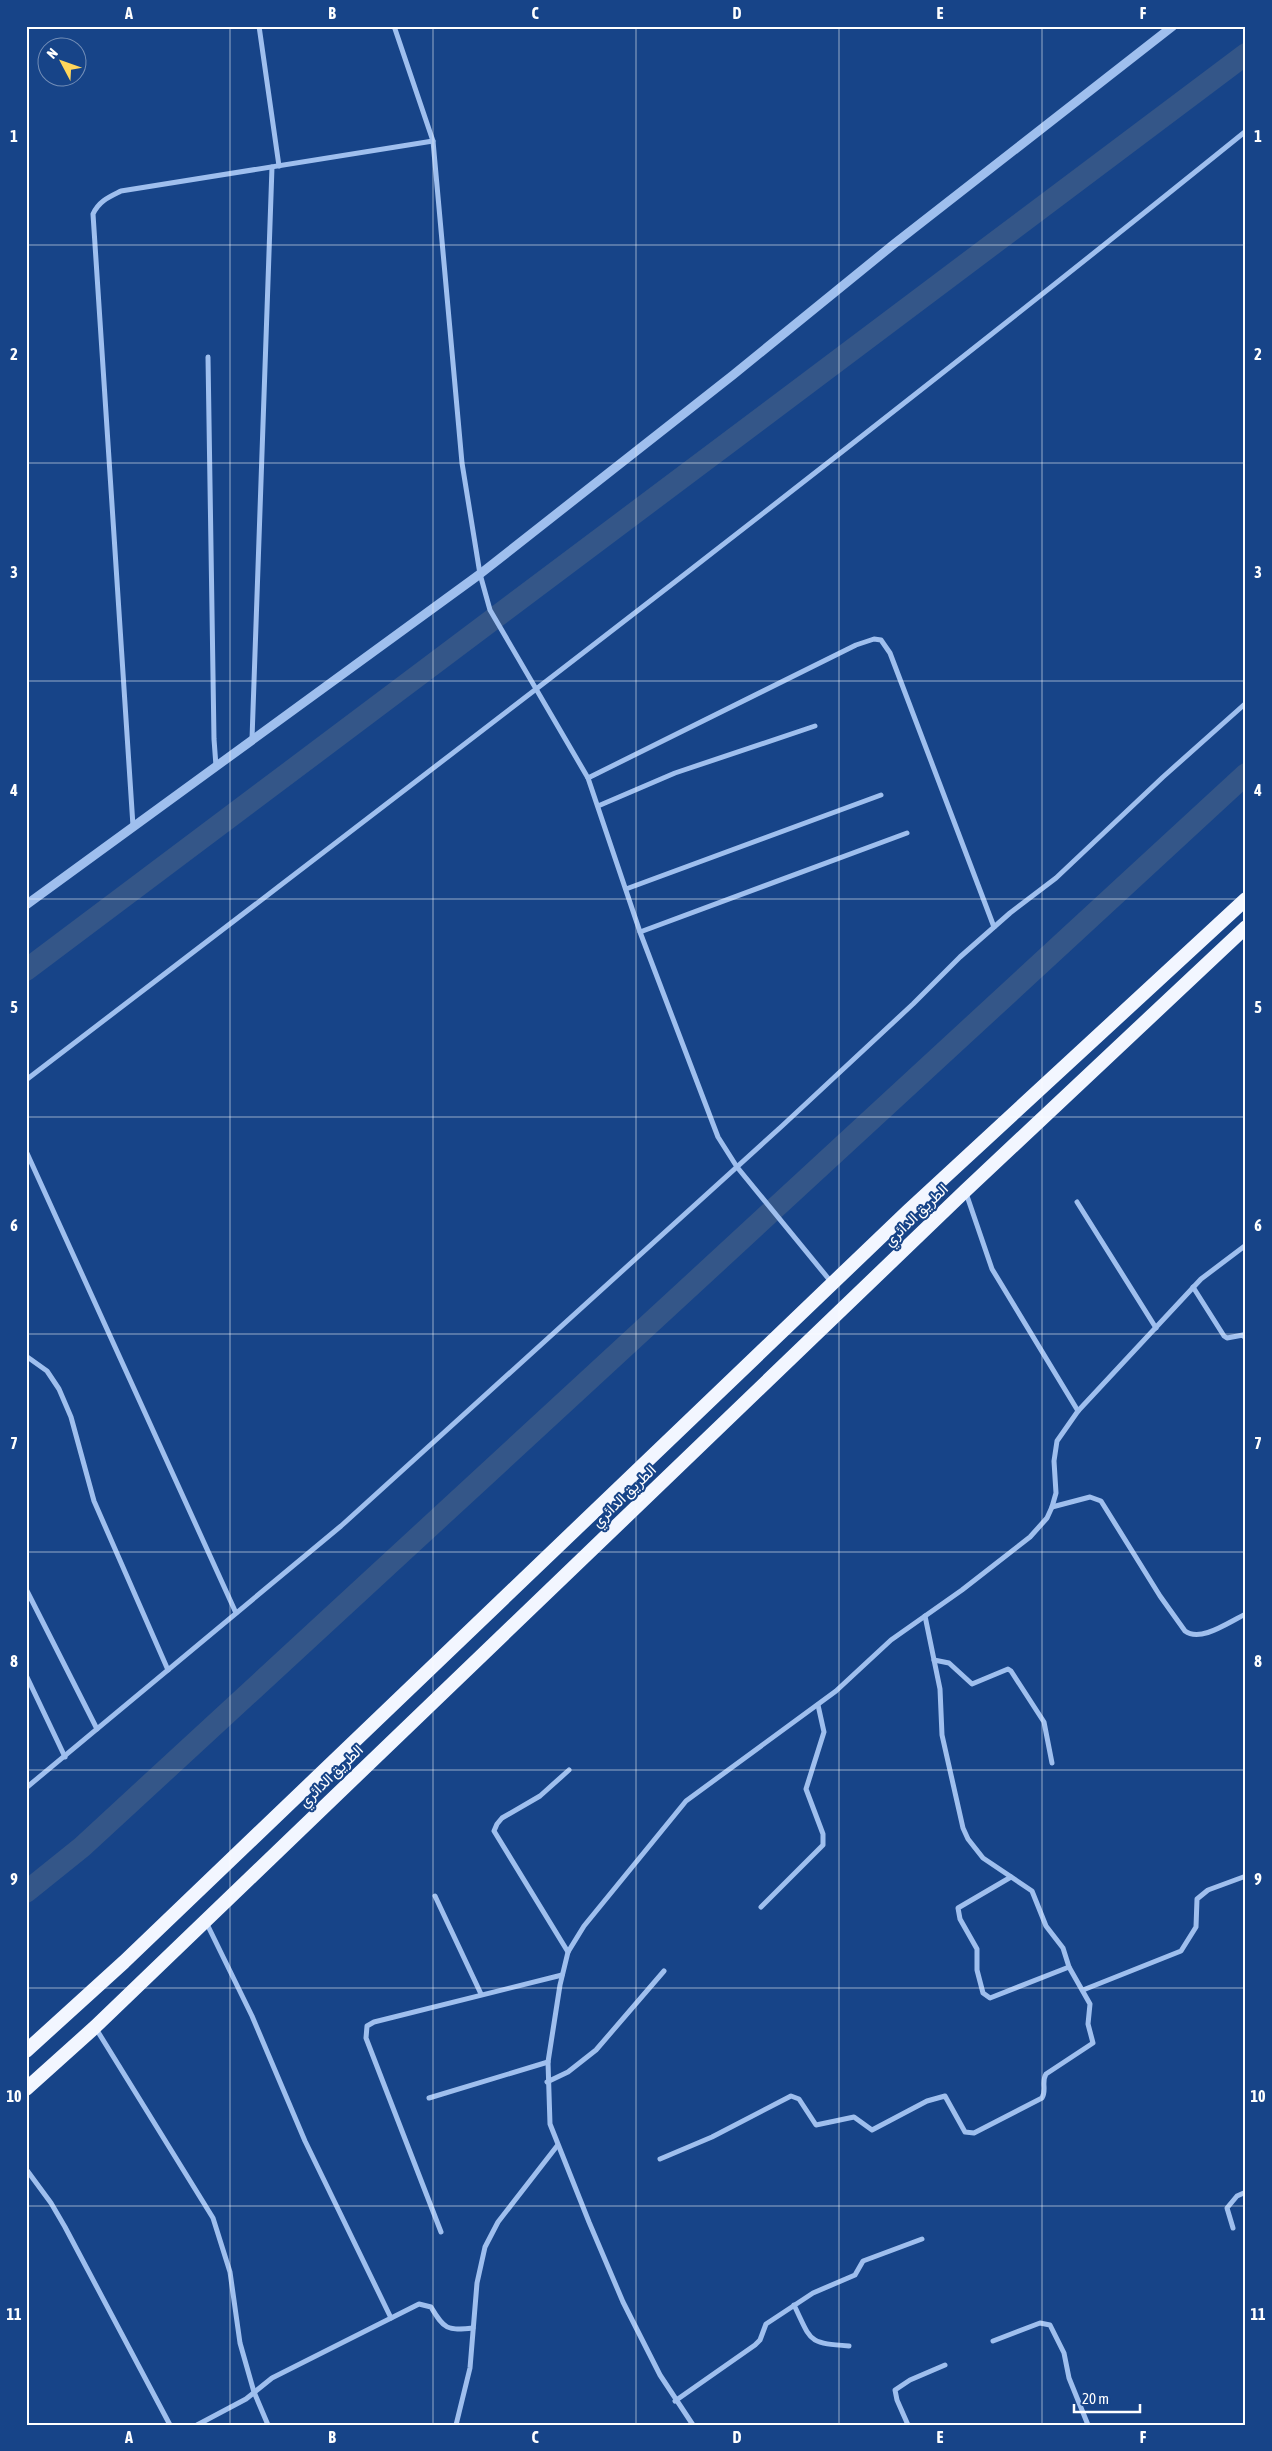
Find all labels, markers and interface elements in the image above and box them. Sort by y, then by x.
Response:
text: A [124,4,133,22]
text: B [328,4,336,22]
text: C [531,4,539,22]
text: D [733,4,742,22]
text: E [937,4,944,22]
text: F [1140,4,1147,22]
north arrow [38,38,88,88]
text: N [43,45,61,62]
text: 1 [10,127,18,145]
text: 1 [1254,127,1262,145]
text: 2 [10,345,18,363]
text: 2 [1254,345,1262,363]
text: 3 [10,563,18,581]
text: 3 [1254,563,1262,581]
text: 4 [9,781,18,799]
text: 4 [1253,781,1262,799]
text: 5 [10,998,18,1016]
text: 5 [1254,998,1262,1016]
street label: الطريق الدائري [880,1180,955,1253]
text: 6 [10,1216,18,1234]
text: 6 [1254,1216,1262,1234]
text: 7 [10,1434,18,1452]
text: 7 [1254,1434,1262,1452]
street label: الطريق الدائري [588,1461,663,1534]
text: 8 [10,1652,18,1670]
text: 8 [1254,1652,1262,1670]
street label: الطريق الدائري [295,1741,370,1814]
text: 9 [10,1870,18,1888]
text: 9 [1254,1870,1262,1888]
text: 10 [6,2087,22,2105]
text: 10 [1250,2087,1266,2105]
text: 11 [6,2305,22,2323]
text: 11 [1250,2305,1266,2323]
scale bar [1074,2381,1141,2413]
text: 20 m [1082,2390,1109,2407]
text: A [124,2428,133,2446]
text: B [328,2428,336,2446]
text: C [531,2428,539,2446]
text: D [733,2428,742,2446]
text: E [937,2428,944,2446]
text: F [1140,2428,1147,2446]

